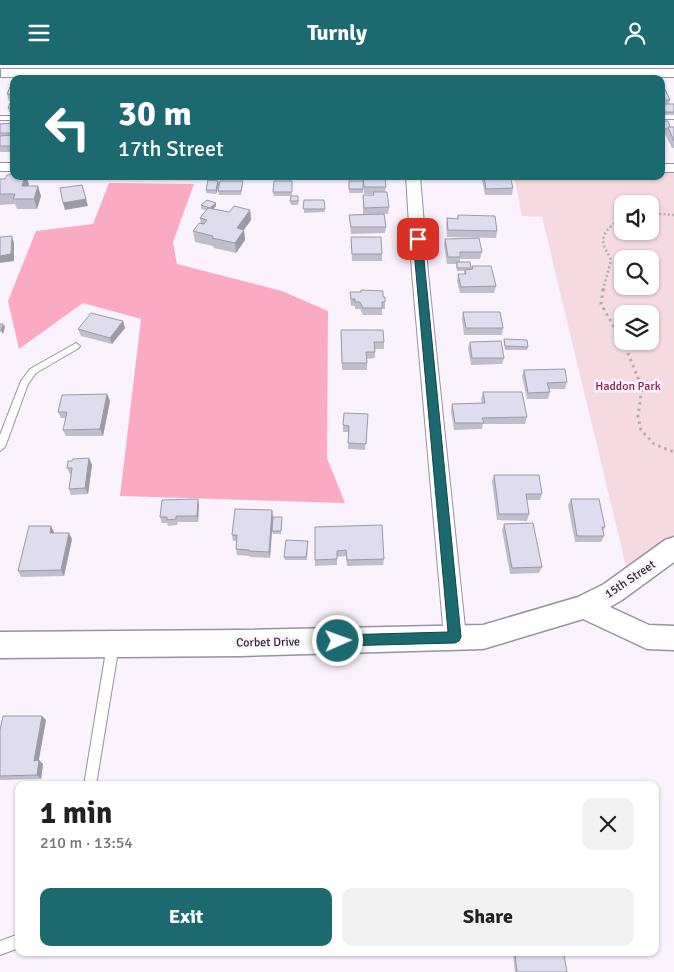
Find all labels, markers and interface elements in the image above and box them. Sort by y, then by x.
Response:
icon: menu [25,19,53,47]
text: Turnly [307,19,367,46]
icon: person [621,19,649,47]
text: 30 m [118,92,192,135]
icon: left [35,95,100,160]
text: 17th Street [118,135,224,162]
map controls [614,195,659,350]
button: sound [614,195,659,240]
pin [397,218,439,260]
icon: arrive [404,225,432,253]
button: search [614,250,659,295]
button: layers [614,305,659,350]
park label: Haddon Park [595,379,661,394]
street label: 15th Street [602,557,658,602]
position arrow [311,614,363,666]
street label: Corbet Drive [236,634,300,651]
text: 1 min [40,795,112,832]
button: close [582,798,634,850]
text: 210 m · 13:54 [40,833,133,853]
button: Exit [40,888,332,946]
button: Share [342,888,634,946]

